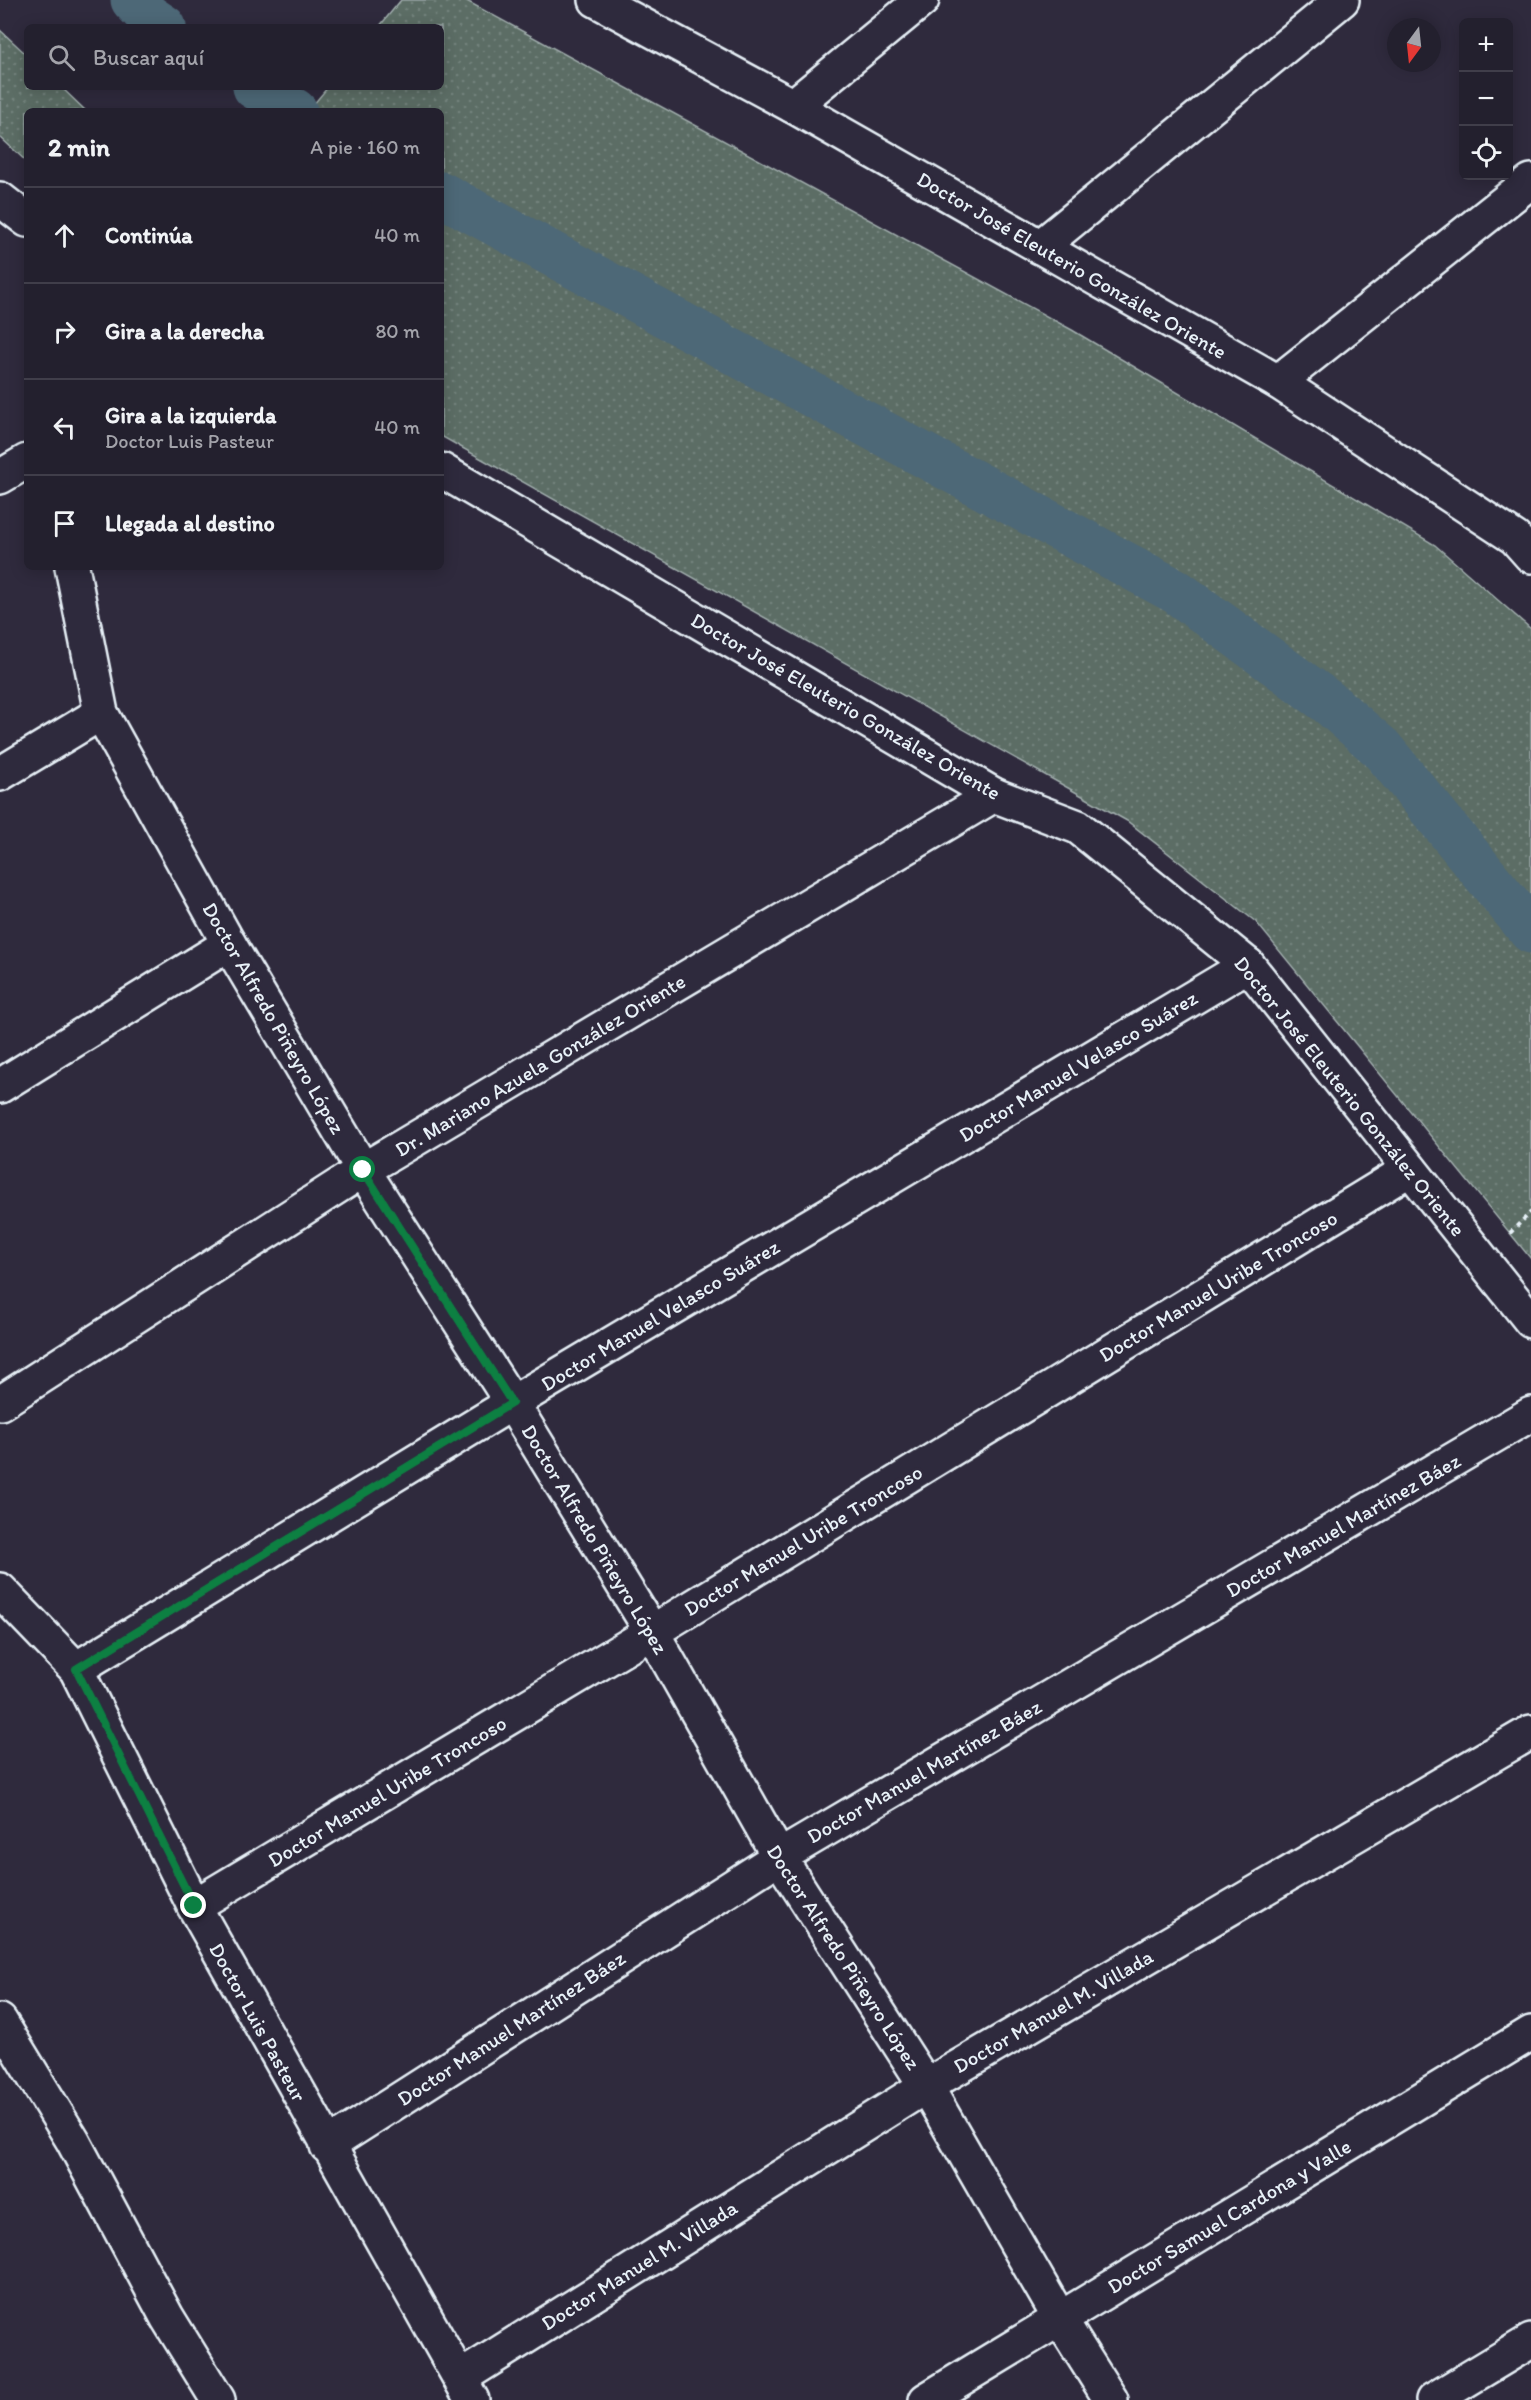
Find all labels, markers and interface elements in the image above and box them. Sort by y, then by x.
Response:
north arrow [1387,18,1441,72]
map controls [1459,18,1513,180]
button: + [1459,18,1513,72]
search box [24,24,444,90]
icon: search [45,41,78,74]
text: Buscar aquí [93,44,204,71]
button: − [1459,72,1513,126]
button: locate [1459,126,1513,180]
text: 2 min [48,131,110,163]
text: A pie · 160 m [310,135,420,159]
street label: Doctor José Eleuterio González Oriente [913,166,1231,364]
icon: ahead [48,219,81,252]
text: Continúa [105,222,193,249]
text: 40 m [374,223,420,247]
icon: right [48,315,81,348]
text: Gira a la derecha [105,318,264,345]
text: 80 m [375,319,420,343]
text: Gira a la izquierda [105,402,276,429]
icon: left [48,411,81,444]
text: 40 m [374,415,420,439]
text: Doctor Luis Pasteur [105,429,274,453]
icon: arrive [48,507,81,540]
text: Llegada al destino [105,510,275,537]
street label: Doctor José Eleuterio González Oriente [687,607,1005,805]
street label: Doctor Alfredo Piñeyro López [197,898,351,1139]
street label: Doctor José Eleuterio González Oriente [1229,951,1471,1241]
street label: Dr. Mariano Azuela González Oriente [390,968,690,1162]
street label: Doctor Manuel Velasco Suárez [954,985,1202,1147]
route start [349,1156,375,1182]
street label: Doctor Manuel Uribe Troncoso [1094,1205,1342,1367]
street label: Doctor Manuel Velasco Suárez [536,1234,784,1396]
street label: Doctor Alfredo Piñeyro López [516,1420,674,1659]
street label: Doctor Manuel Martínez Báez [1221,1447,1465,1602]
street label: Doctor Manuel Uribe Troncoso [679,1459,927,1621]
street label: Doctor Manuel Martínez Báez [802,1693,1046,1848]
street label: Doctor Manuel Uribe Troncoso [263,1710,511,1872]
street label: Doctor Alfredo Piñeyro López [762,1840,926,2074]
route end [180,1892,206,1918]
street label: Doctor Luis Pasteur [204,1938,312,2106]
street label: Doctor Manuel M. Villada [949,1944,1157,2078]
street label: Doctor Manuel Martínez Báez [392,1945,630,2111]
street label: Doctor Samuel Cardona y Valle [1103,2133,1355,2299]
street label: Doctor Manuel M. Villada [536,2194,742,2336]

